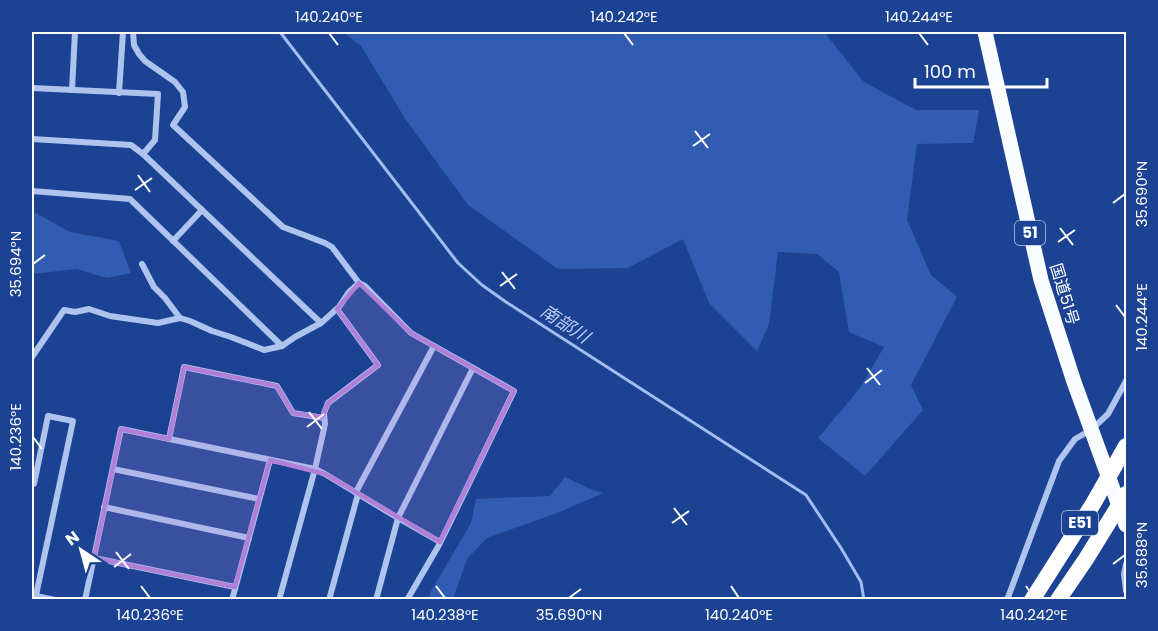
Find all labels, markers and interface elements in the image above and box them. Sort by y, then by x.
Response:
text: 140.240°E [295,6,363,27]
text: 140.242°E [590,6,658,27]
text: 140.244°E [885,6,953,27]
scale bar [915,51,1047,89]
text: 100 m [924,59,976,84]
text: 35.690°N [1131,161,1152,227]
road number: 51 [1015,221,1045,245]
text: 35.694°N [5,231,26,297]
street label: 国道51号 [1044,261,1085,328]
text: 140.244°E [1131,283,1152,351]
water label: 南部川 [536,298,596,350]
text: 140.236°E [5,403,26,471]
road number: E51 [1062,511,1098,535]
north arrow [51,520,111,580]
text: 35.688°N [1131,522,1152,588]
text: N [61,525,84,551]
text: 140.236°E [116,604,184,625]
text: 140.238°E [411,604,479,625]
text: 35.690°N [536,604,602,625]
text: 140.240°E [705,604,773,625]
text: 140.242°E [1000,604,1068,625]

